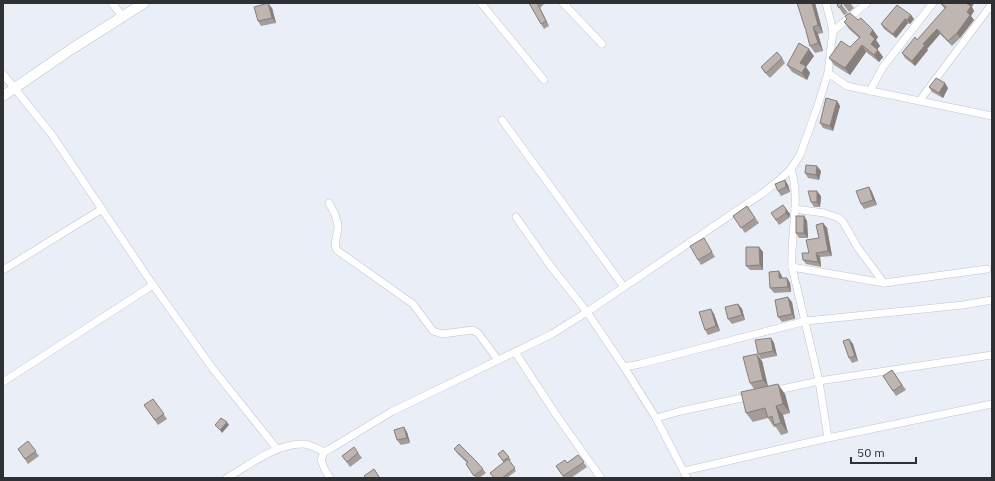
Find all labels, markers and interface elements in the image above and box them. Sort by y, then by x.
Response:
scale bar [851,439,916,465]
text: 50 m [857,445,885,460]

